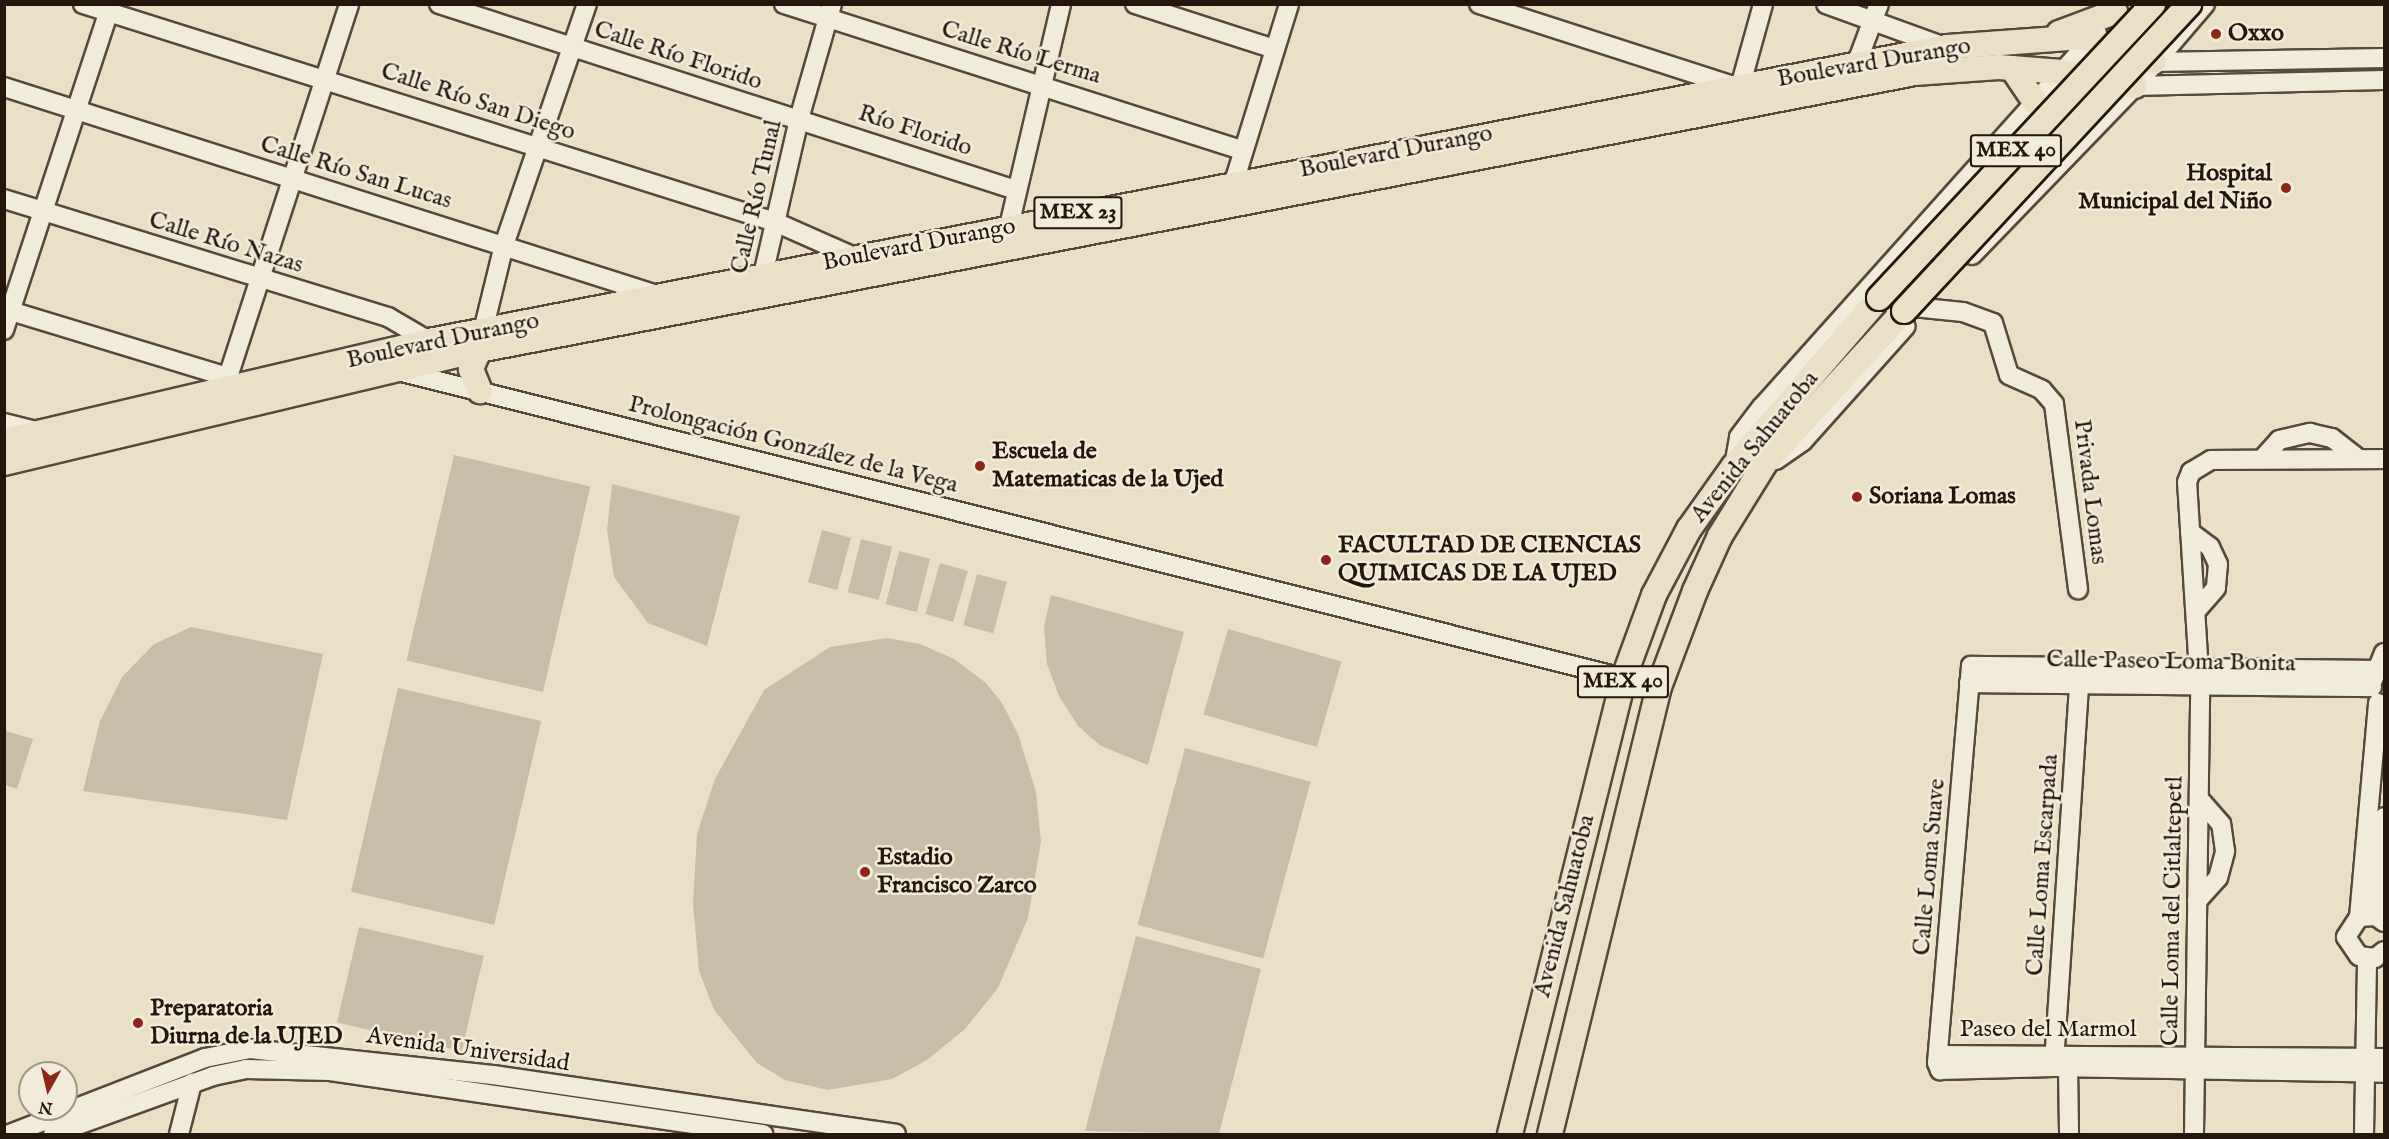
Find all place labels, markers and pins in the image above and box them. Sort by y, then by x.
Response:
place label: Oxxo [2228,20,2284,48]
marker: Oxxo [2209,27,2223,41]
place label: Hospital Municipal del Niño [2078,160,2272,216]
marker: Hospital Municipal del Niño [2277,179,2295,197]
place label: Escuela de Matematicas de la Ujed [992,438,1223,494]
marker: Escuela de Matematicas de la Ujed [973,459,987,473]
place label: Soriana Lomas [1869,483,2016,511]
marker: Soriana Lomas [1850,490,1864,504]
place label: FACULTAD DE CIENCIAS QUIMICAS DE LA UJED [1338,532,1641,588]
marker: FACULTAD DE CIENCIAS QUIMICAS DE LA UJED [1319,553,1333,567]
place label: Estadio Francisco Zarco [877,844,1037,900]
marker: Estadio Francisco Zarco [858,865,872,879]
place label: Preparatoria Diurna de la UJED [150,995,342,1051]
marker: Preparatoria Diurna de la UJED [131,1016,145,1030]

